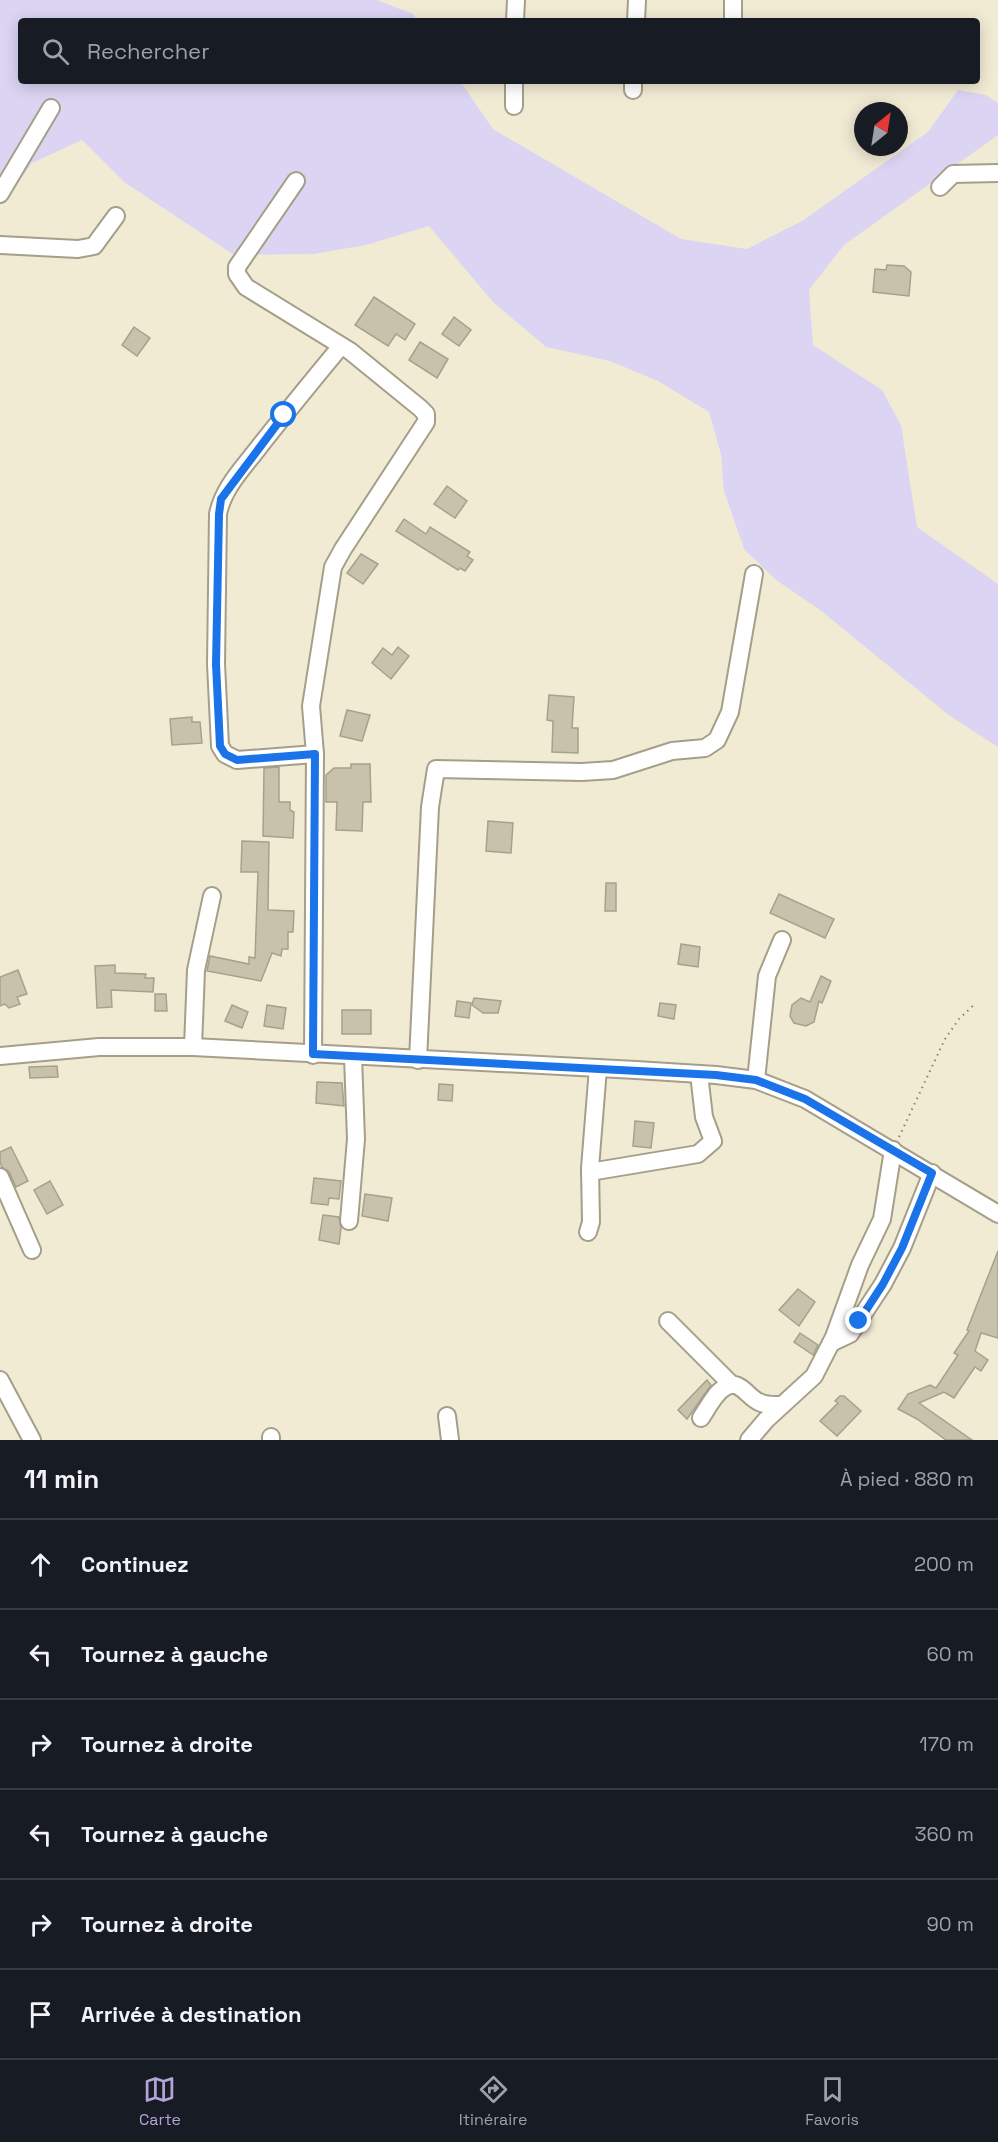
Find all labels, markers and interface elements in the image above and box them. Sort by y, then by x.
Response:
search box [18,18,980,84]
icon: search [39,35,72,68]
text: Rechercher [87,37,209,65]
north arrow [854,102,908,156]
route start [270,401,296,427]
route end [845,1307,871,1333]
text: 11 min [24,1462,99,1496]
text: À pied · 880 m [840,1466,974,1492]
icon: ahead [24,1548,57,1581]
text: Continuez [81,1550,189,1578]
text: 200 m [914,1551,974,1577]
icon: left [24,1638,57,1671]
text: Tournez à gauche [81,1640,268,1668]
text: 60 m [927,1641,974,1667]
icon: right [24,1728,57,1761]
text: Tournez à droite [81,1730,253,1758]
text: 170 m [919,1731,974,1757]
icon: left [24,1818,57,1851]
text: Tournez à gauche [81,1820,268,1848]
text: 360 m [915,1821,974,1847]
icon: right [24,1908,57,1941]
text: Tournez à droite [81,1910,253,1938]
text: 90 m [927,1911,974,1937]
icon: arrive [24,1998,57,2031]
text: Arrivée à destination [81,2000,302,2028]
tab: Carte [139,2073,181,2130]
tab: Itinéraire [459,2073,527,2130]
tab: Favoris [805,2073,859,2130]

